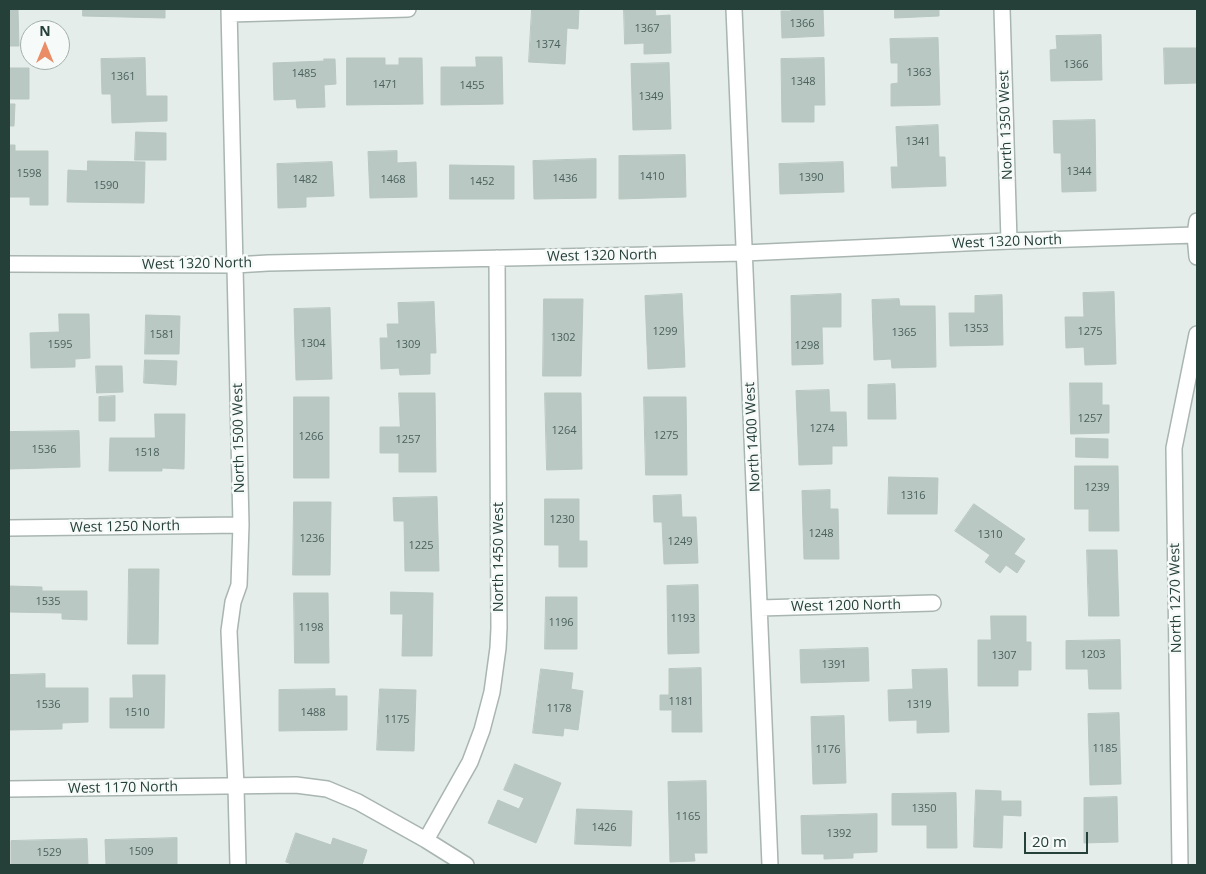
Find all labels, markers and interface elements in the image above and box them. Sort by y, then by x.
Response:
house number: 1366 [789,17,815,31]
north arrow [20,20,70,70]
text: N [39,21,51,40]
house number: 1367 [634,22,660,36]
house number: 1374 [535,38,561,52]
house number: 1366 [1063,58,1089,72]
house number: 1363 [906,66,932,80]
house number: 1485 [291,67,317,81]
house number: 1361 [110,70,136,84]
street label: North 1350 West [996,70,1016,180]
house number: 1348 [790,75,816,89]
house number: 1471 [372,78,398,92]
house number: 1455 [459,79,485,93]
house number: 1349 [638,90,664,104]
house number: 1341 [905,135,931,149]
house number: 1344 [1066,165,1092,179]
house number: 1598 [16,167,42,181]
house number: 1410 [639,170,665,184]
house number: 1390 [798,171,824,185]
house number: 1436 [552,172,578,186]
house number: 1482 [292,173,318,187]
house number: 1468 [380,173,406,187]
house number: 1452 [469,175,495,189]
house number: 1590 [93,179,119,193]
street label: West 1320 North [952,232,1062,252]
street label: West 1320 North [547,247,657,265]
street label: West 1320 North [142,255,252,273]
house number: 1353 [963,322,989,336]
house number: 1299 [652,325,678,339]
house number: 1275 [1077,325,1103,339]
house number: 1365 [891,326,917,340]
house number: 1581 [149,328,175,342]
house number: 1302 [550,331,576,345]
house number: 1304 [300,337,326,351]
house number: 1595 [47,338,73,352]
house number: 1309 [395,338,421,352]
house number: 1298 [794,339,820,353]
street label: North 1400 West [742,382,764,492]
street label: North 1500 West [230,383,248,493]
house number: 1257 [1077,412,1103,426]
house number: 1274 [809,422,835,436]
house number: 1264 [551,424,577,438]
house number: 1275 [653,429,679,443]
house number: 1266 [298,430,324,444]
house number: 1257 [395,433,421,447]
house number: 1536 [31,443,57,457]
house number: 1518 [134,446,160,460]
house number: 1239 [1084,481,1110,495]
house number: 1316 [900,489,926,503]
street label: North 1450 West [491,502,507,612]
house number: 1230 [549,513,575,527]
street label: West 1250 North [70,518,180,536]
house number: 1248 [808,527,834,541]
house number: 1310 [977,528,1003,542]
house number: 1236 [299,532,325,546]
house number: 1249 [667,535,693,549]
house number: 1225 [408,539,434,553]
street label: North 1270 West [1167,543,1185,653]
house number: 1535 [35,595,61,609]
street label: West 1200 North [791,597,901,615]
house number: 1193 [670,612,696,626]
house number: 1196 [548,616,574,630]
house number: 1198 [298,621,324,635]
house number: 1203 [1080,648,1106,662]
house number: 1307 [991,649,1017,663]
house number: 1391 [821,658,847,672]
house number: 1181 [668,695,694,709]
house number: 1536 [35,698,61,712]
house number: 1319 [906,698,932,712]
house number: 1178 [546,702,572,716]
house number: 1510 [124,706,150,720]
house number: 1488 [300,706,326,720]
house number: 1175 [384,713,410,727]
house number: 1185 [1092,742,1118,756]
house number: 1176 [815,743,841,757]
street label: West 1170 North [68,779,178,797]
house number: 1350 [911,802,937,816]
house number: 1165 [675,810,701,824]
house number: 1426 [591,821,617,835]
scale bar [1026,822,1090,854]
house number: 1392 [826,827,852,841]
text: 20 m [1032,831,1067,851]
house number: 1509 [128,845,154,859]
house number: 1529 [36,846,62,860]

